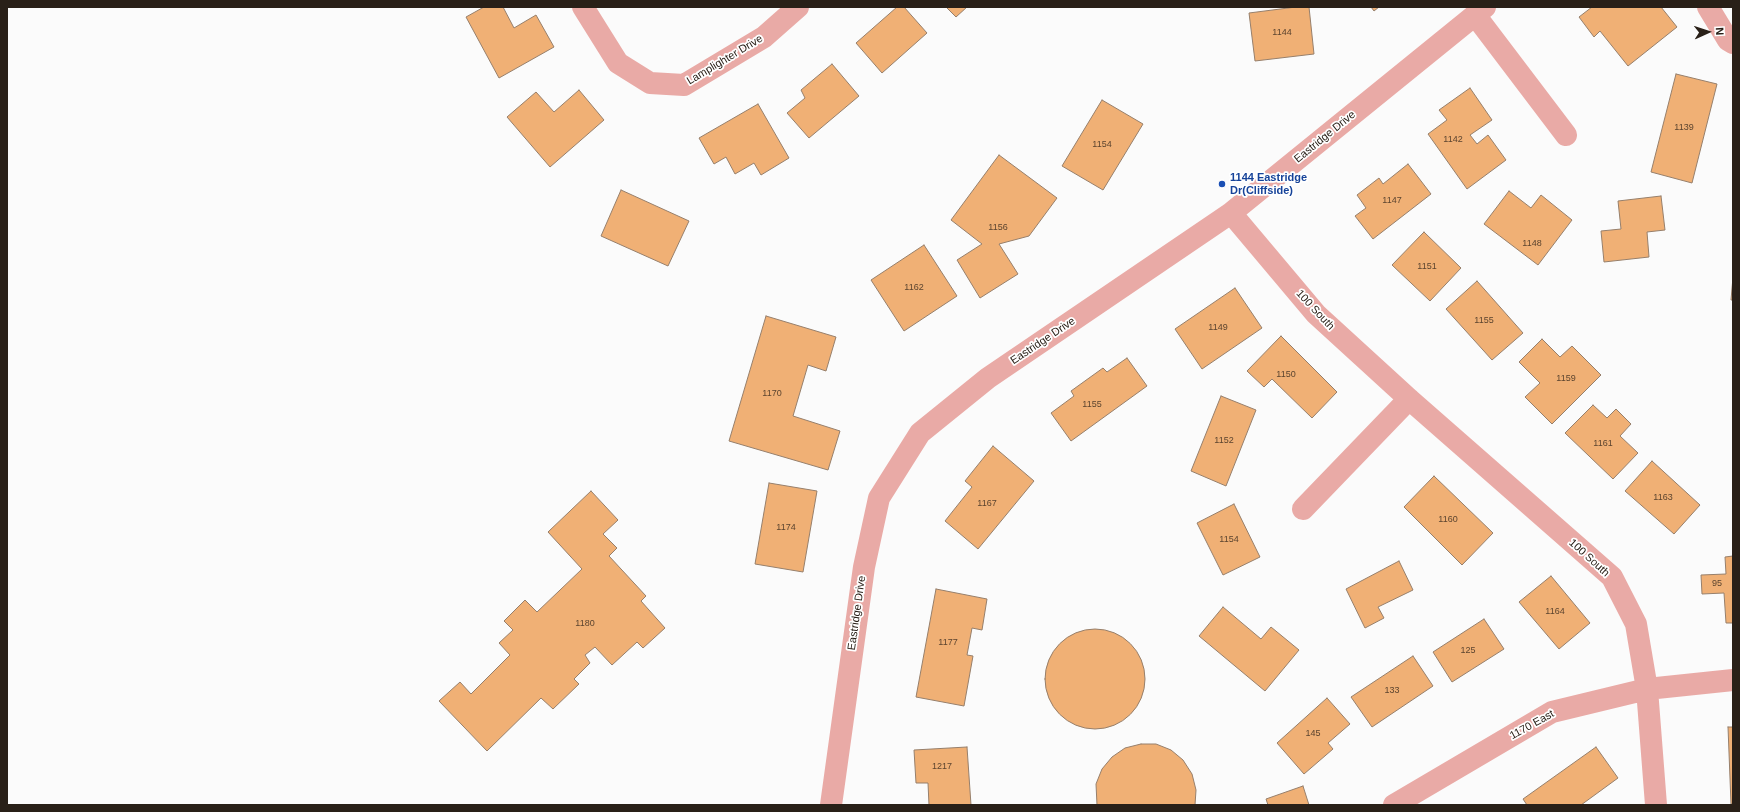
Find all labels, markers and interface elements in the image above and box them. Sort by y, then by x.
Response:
north arrow [1688,12,1728,52]
text: N [1714,27,1726,36]
house number: 1144 [1272,28,1292,38]
street label: Lamplighter Drive [685,32,765,88]
street label: Eastridge Drive [1292,108,1358,166]
house number: 1139 [1674,123,1694,133]
house number: 1142 [1443,135,1463,145]
house number: 1154 [1092,140,1112,150]
place label: 1144 Eastridge Dr(Cliffside) [1230,171,1307,197]
marker: 1144 Eastridge Dr(Cliffside) [1217,179,1227,189]
house number: 1147 [1382,196,1402,206]
house number: 1156 [988,223,1008,233]
house number: 1148 [1522,239,1542,249]
house number: 1151 [1417,262,1437,272]
house number: 1162 [904,283,924,293]
street label: 100 South [1293,287,1337,333]
street label: Eastridge Drive [1008,315,1078,367]
house number: 1155 [1474,316,1494,326]
house number: 1149 [1208,323,1228,333]
house number: 1150 [1276,370,1296,380]
house number: 1159 [1556,374,1576,384]
house number: 1170 [762,389,782,399]
house number: 1155 [1082,400,1102,410]
house number: 1152 [1214,436,1234,446]
house number: 1161 [1593,439,1613,449]
house number: 1163 [1653,493,1673,503]
house number: 1167 [977,499,997,509]
house number: 1160 [1438,515,1458,525]
house number: 1174 [776,523,796,533]
house number: 1154 [1219,535,1239,545]
street label: 100 South [1566,536,1612,580]
street label: Eastridge Drive [845,575,869,651]
house number: 95 [1712,579,1722,589]
house number: 1164 [1545,607,1565,617]
house number: 1180 [575,619,595,629]
house number: 1177 [938,638,958,648]
house number: 125 [1460,646,1476,656]
house number: 133 [1384,686,1400,696]
street label: 1170 East [1507,707,1557,743]
house number: 145 [1305,729,1321,739]
house number: 1217 [932,762,952,772]

